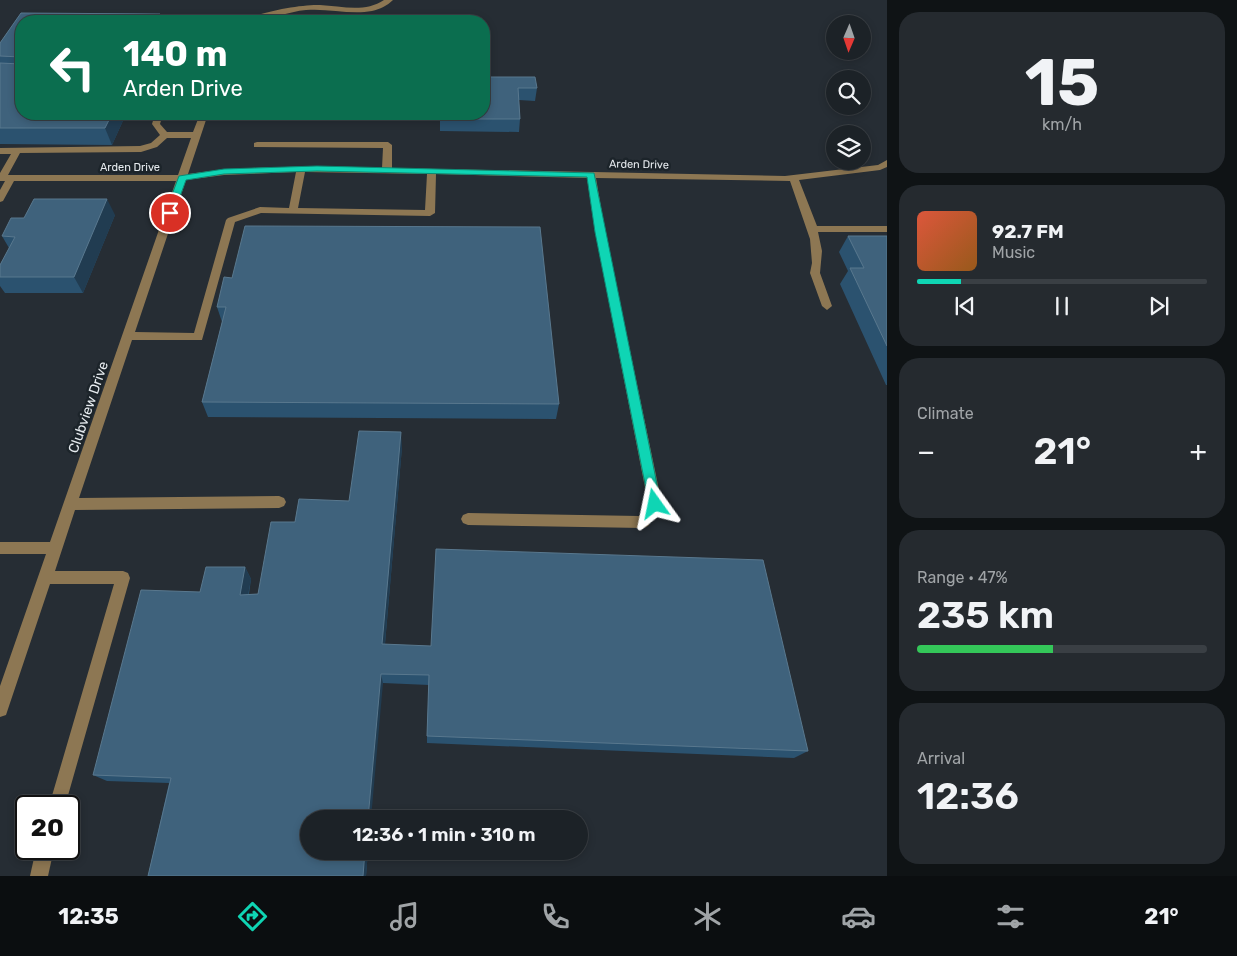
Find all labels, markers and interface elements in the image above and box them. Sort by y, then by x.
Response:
north arrow [826,15,871,60]
map controls [826,15,871,170]
text: 140 m [123,33,228,75]
icon: left [40,35,105,100]
text: 15 [1025,44,1099,121]
button: search [826,70,871,115]
text: Arden Drive [123,75,243,102]
text: km/h [1042,115,1082,134]
button: layers [826,125,871,170]
street label: Arden Drive [609,157,669,172]
street label: Arden Drive [100,161,160,174]
pin [149,192,191,234]
icon: arrive [156,199,184,227]
text: 92.7 FM [992,220,1064,243]
text: Music [992,243,1035,262]
icon: previous [951,292,979,320]
icon: pause [1048,292,1076,320]
icon: next [1145,292,1173,320]
street label: Clubview Drive [65,359,112,455]
text: Climate [917,404,974,423]
text: 21° [1034,428,1091,474]
text: − [917,435,935,468]
text: + [1190,435,1207,468]
position arrow [628,477,680,529]
text: Range · 47% [917,568,1008,587]
text: 235 km [917,592,1054,638]
text: Arrival [917,749,965,768]
text: 12:36 [917,773,1019,819]
speed limit sign: 20 [15,795,80,860]
text: 12:36 · 1 min · 310 m [352,823,536,846]
icon: directions [235,899,270,934]
icon: music [387,899,422,934]
icon: phone [538,899,573,934]
icon: climate [690,899,725,934]
icon: car [841,899,876,934]
icon: filters [993,899,1028,934]
text: 12:35 [58,903,119,930]
text: 21° [1144,903,1179,930]

